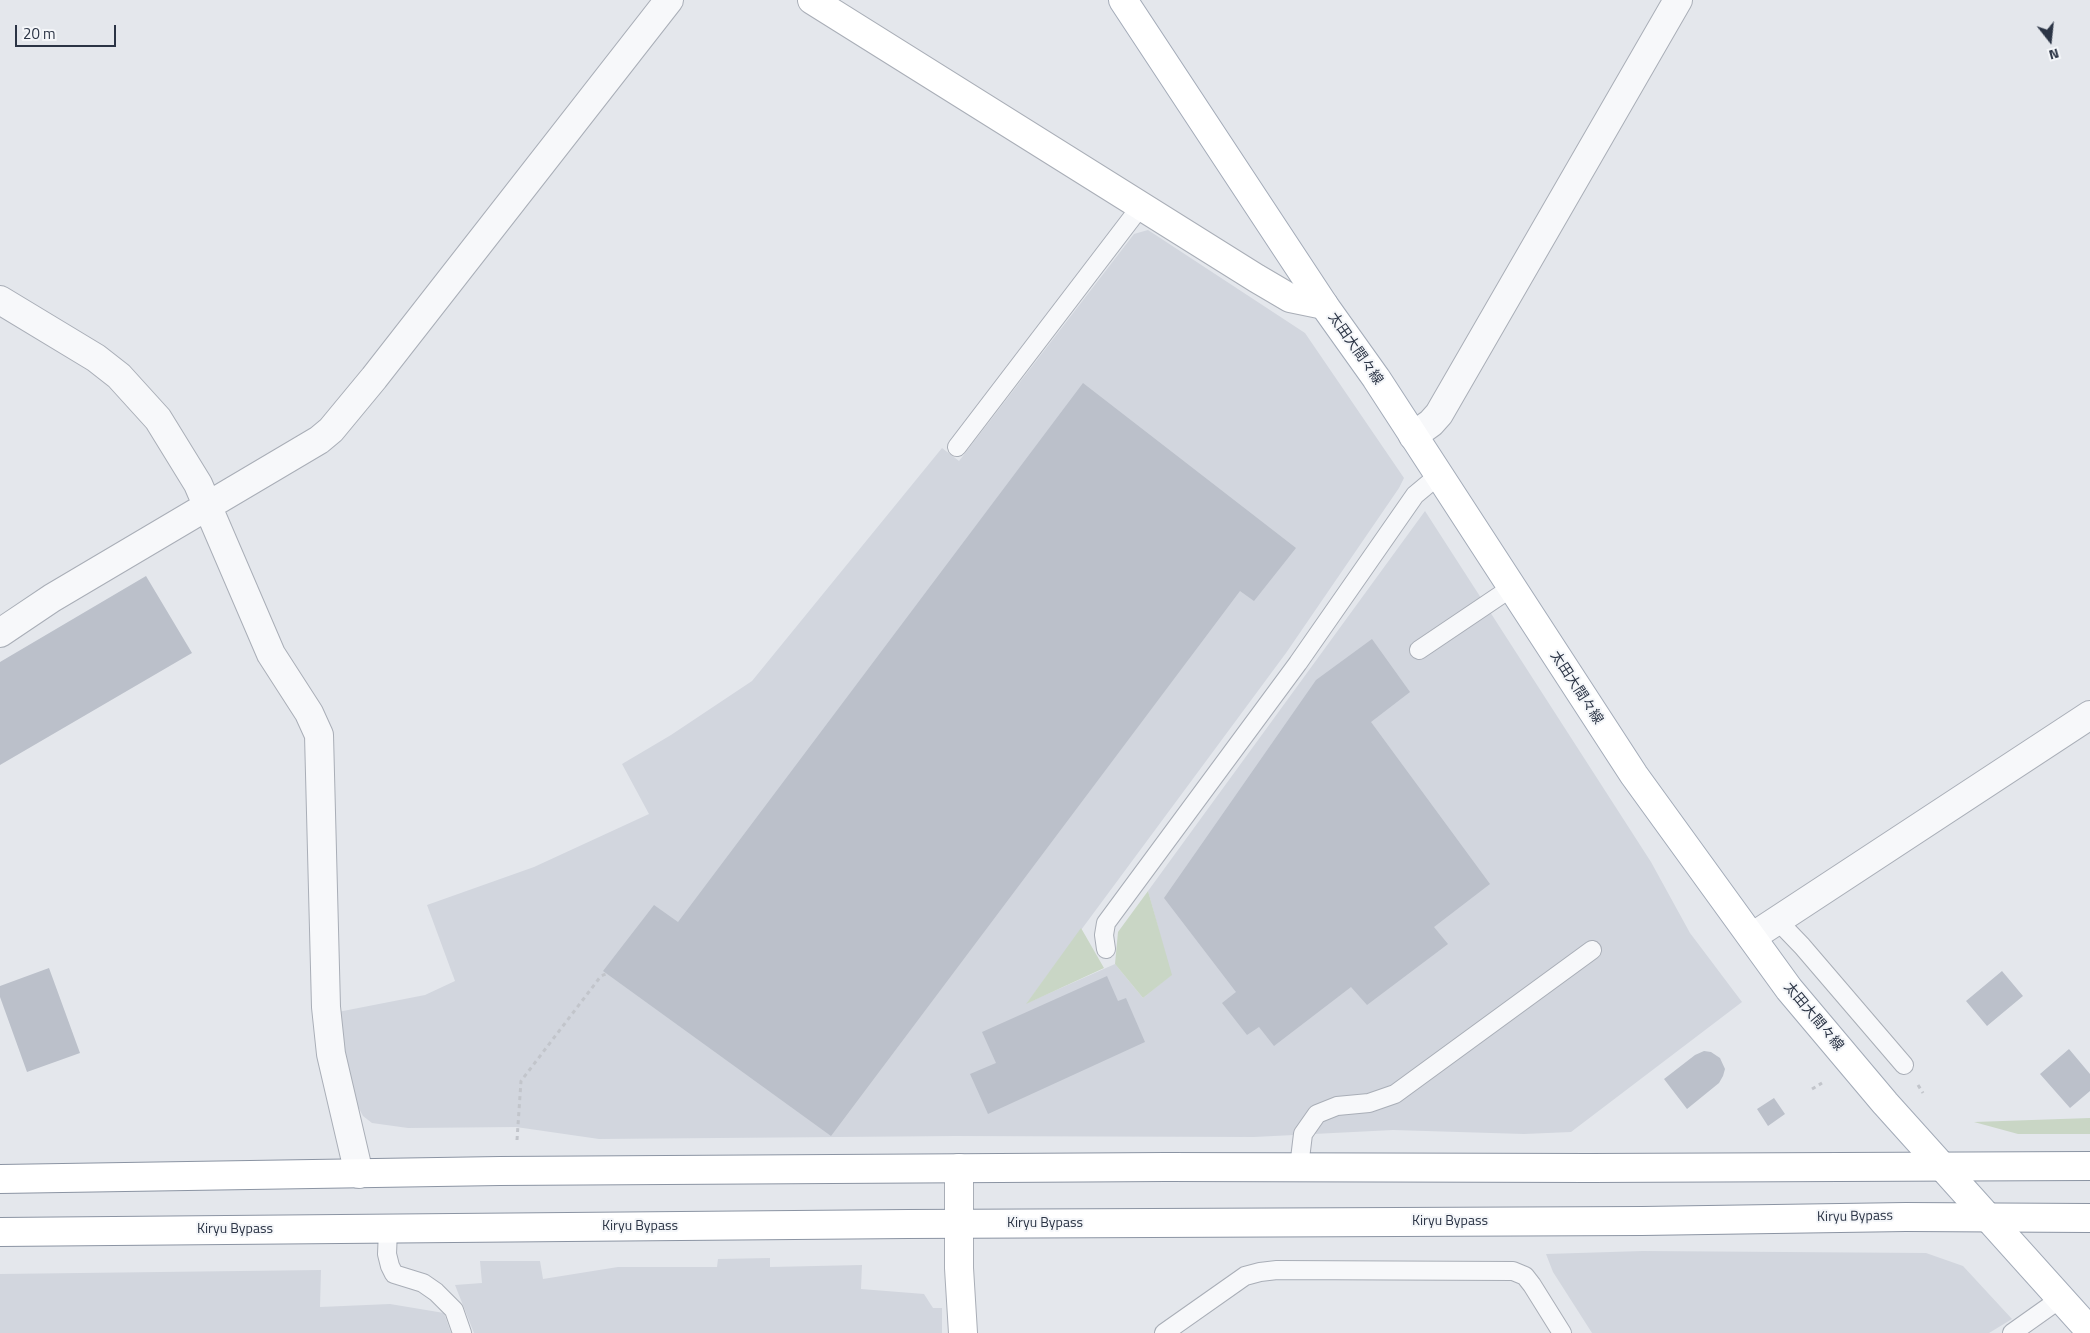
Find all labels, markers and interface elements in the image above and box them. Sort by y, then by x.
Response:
scale bar [18,15,119,47]
north arrow [2025,15,2075,65]
text: 20 m [23,22,56,45]
text: N [2047,43,2062,66]
street label: 太田大間々線 [1324,310,1386,388]
street label: 太田大間々線 [1546,648,1606,728]
street label: 太田大間々線 [1780,979,1846,1055]
street label: Kiryu Bypass [1817,1208,1893,1226]
street label: Kiryu Bypass [1412,1214,1488,1230]
street label: Kiryu Bypass [1007,1216,1083,1232]
street label: Kiryu Bypass [602,1219,678,1235]
street label: Kiryu Bypass [197,1222,273,1238]

